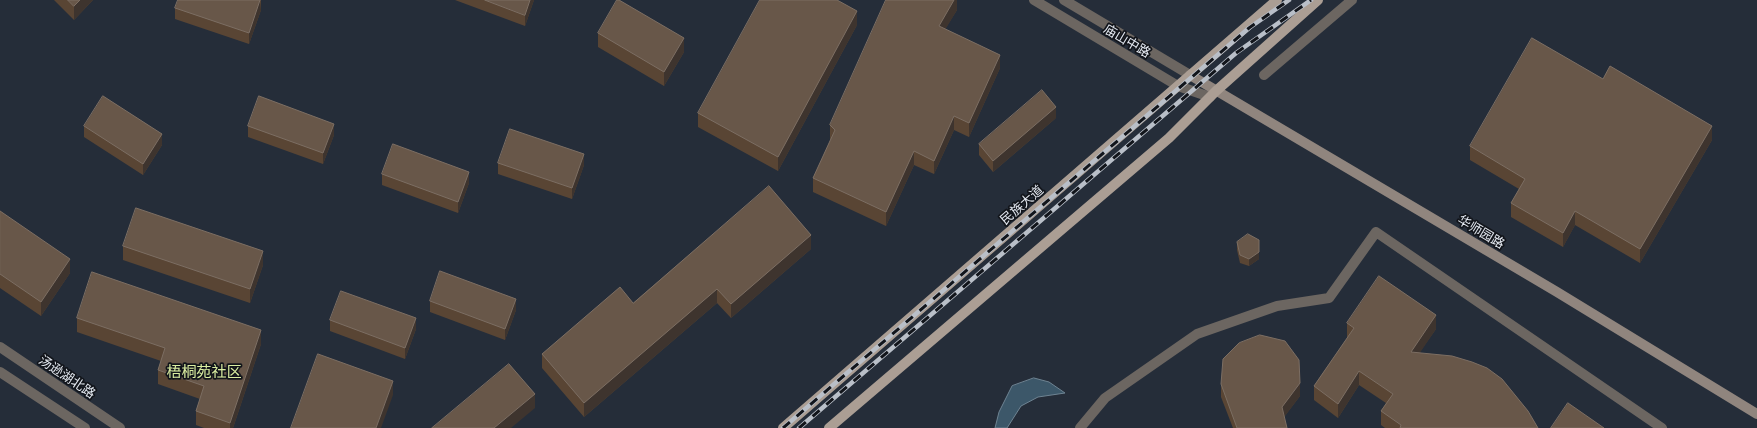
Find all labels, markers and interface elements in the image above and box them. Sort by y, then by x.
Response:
street label: 庙山中路 [1101,21,1153,61]
street label: 民族大道 [997,182,1047,228]
street label: 华师园路 [1455,212,1507,252]
street label: 汤逊湖北路 [36,352,98,402]
district label: 梧桐苑社区 [167,363,241,381]

